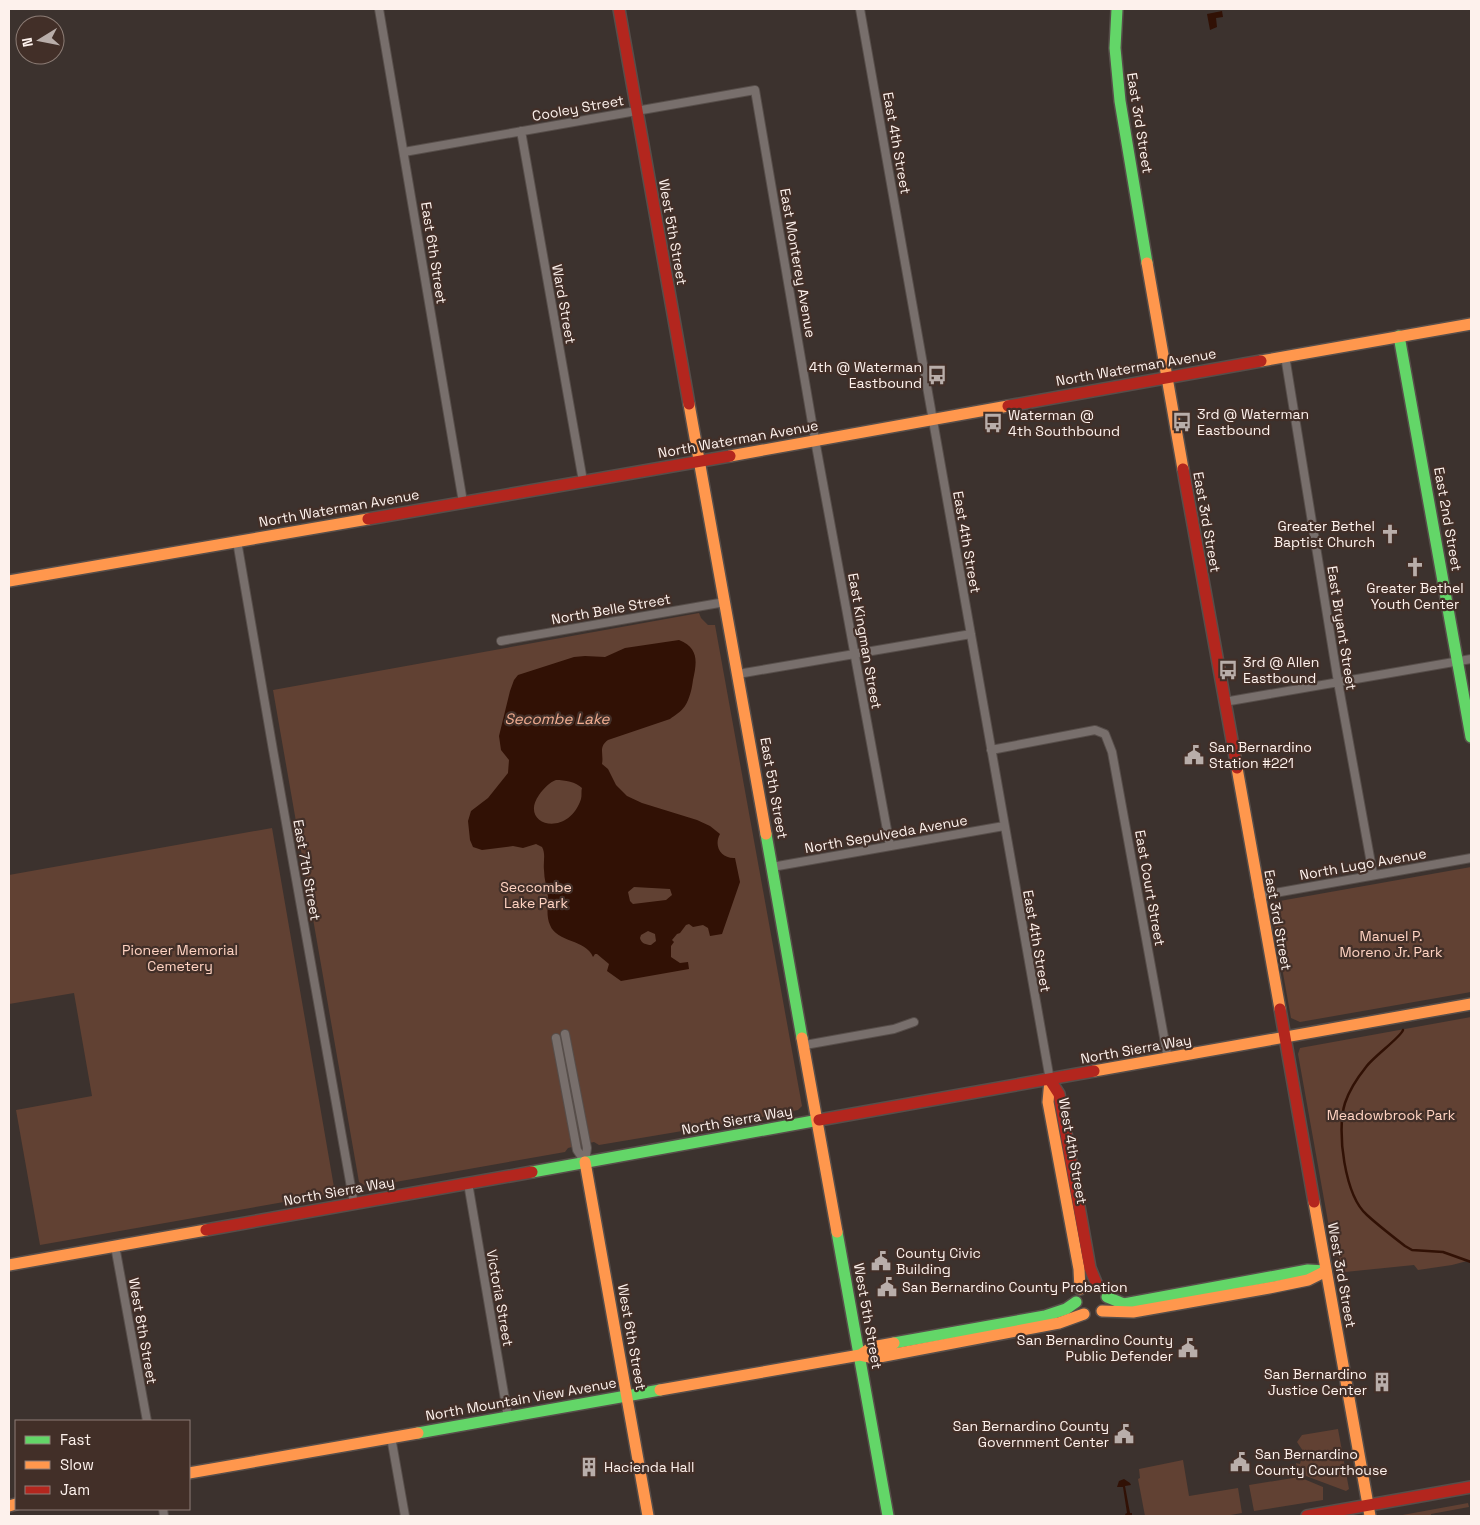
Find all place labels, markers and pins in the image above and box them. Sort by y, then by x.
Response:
place label: 4th @ Waterman Eastbound [809,358,922,392]
bus stop icon: 4th @ Waterman Eastbound [926,364,948,386]
place label: 3rd @ Waterman Eastbound [1197,405,1309,439]
place label: Waterman @ 4th Southbound [1008,406,1120,440]
bus stop icon: 3rd @ Waterman Eastbound [1171,411,1193,433]
bus stop icon: Waterman @ 4th Southbound [982,412,1004,434]
place label: Greater Bethel Baptist Church [1274,517,1375,551]
church icon: Greater Bethel Baptist Church [1379,523,1401,545]
church icon: Greater Bethel Youth Center [1404,556,1426,578]
place label: Greater Bethel Youth Center [1366,579,1464,613]
place label: 3rd @ Allen Eastbound [1243,653,1319,687]
bus stop icon: 3rd @ Allen Eastbound [1217,659,1239,681]
place label: San Bernardino Station #221 [1209,738,1312,772]
public building icon: San Bernardino Station #221 [1183,744,1205,766]
place label: County Civic Building [896,1244,981,1278]
public building icon: County Civic Building [870,1250,892,1272]
public building icon: San Bernardino County Probation [876,1276,898,1298]
place label: San Bernardino County Probation [902,1278,1128,1296]
place label: San Bernardino County Public Defender [1017,1331,1173,1365]
public building icon: San Bernardino County Public Defender [1177,1337,1199,1359]
place label: San Bernardino Justice Center [1264,1365,1367,1399]
building icon: San Bernardino Justice Center [1371,1371,1393,1393]
place label: San Bernardino County Government Center [953,1417,1109,1451]
public building icon: San Bernardino County Government Center [1113,1423,1135,1445]
place label: San Bernardino County Courthouse [1255,1445,1388,1479]
public building icon: San Bernardino County Courthouse [1229,1451,1251,1473]
building icon: Hacienda Hall [578,1456,600,1478]
place label: Hacienda Hall [604,1458,694,1476]

